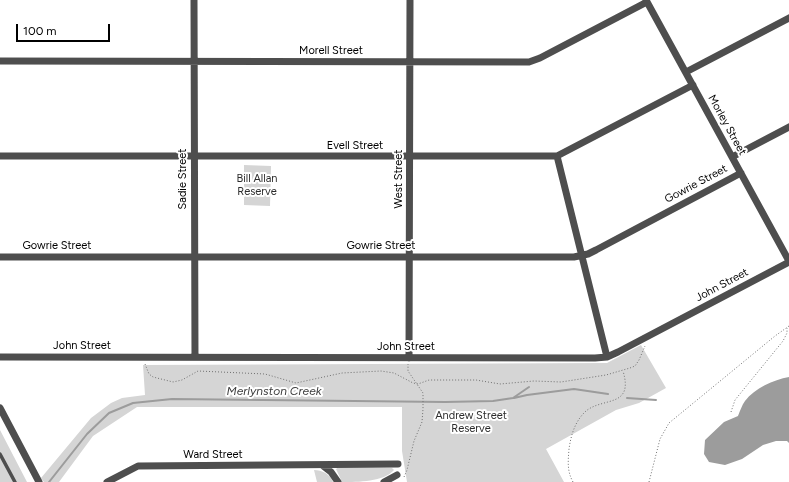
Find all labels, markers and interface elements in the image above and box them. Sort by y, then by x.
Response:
scale bar [18,16,112,42]
text: 100 m [23,24,57,38]
street label: Morell Street [299,44,363,58]
street label: Morley Street [705,93,749,157]
street label: Evell Street [327,139,383,153]
street label: Sadie Street [176,149,190,209]
street label: West Street [392,150,406,208]
street label: Gowrie Street [662,162,730,206]
park label: Bill Allan Reserve [237,172,277,198]
street label: Gowrie Street [22,239,92,253]
street label: Gowrie Street [346,239,416,253]
street label: John Street [693,266,751,304]
street label: John Street [53,339,111,353]
street label: John Street [377,340,435,354]
water label: Merlynston Creek [226,384,322,398]
park label: Andrew Street Reserve [435,409,507,435]
street label: Ward Street [183,448,243,462]

